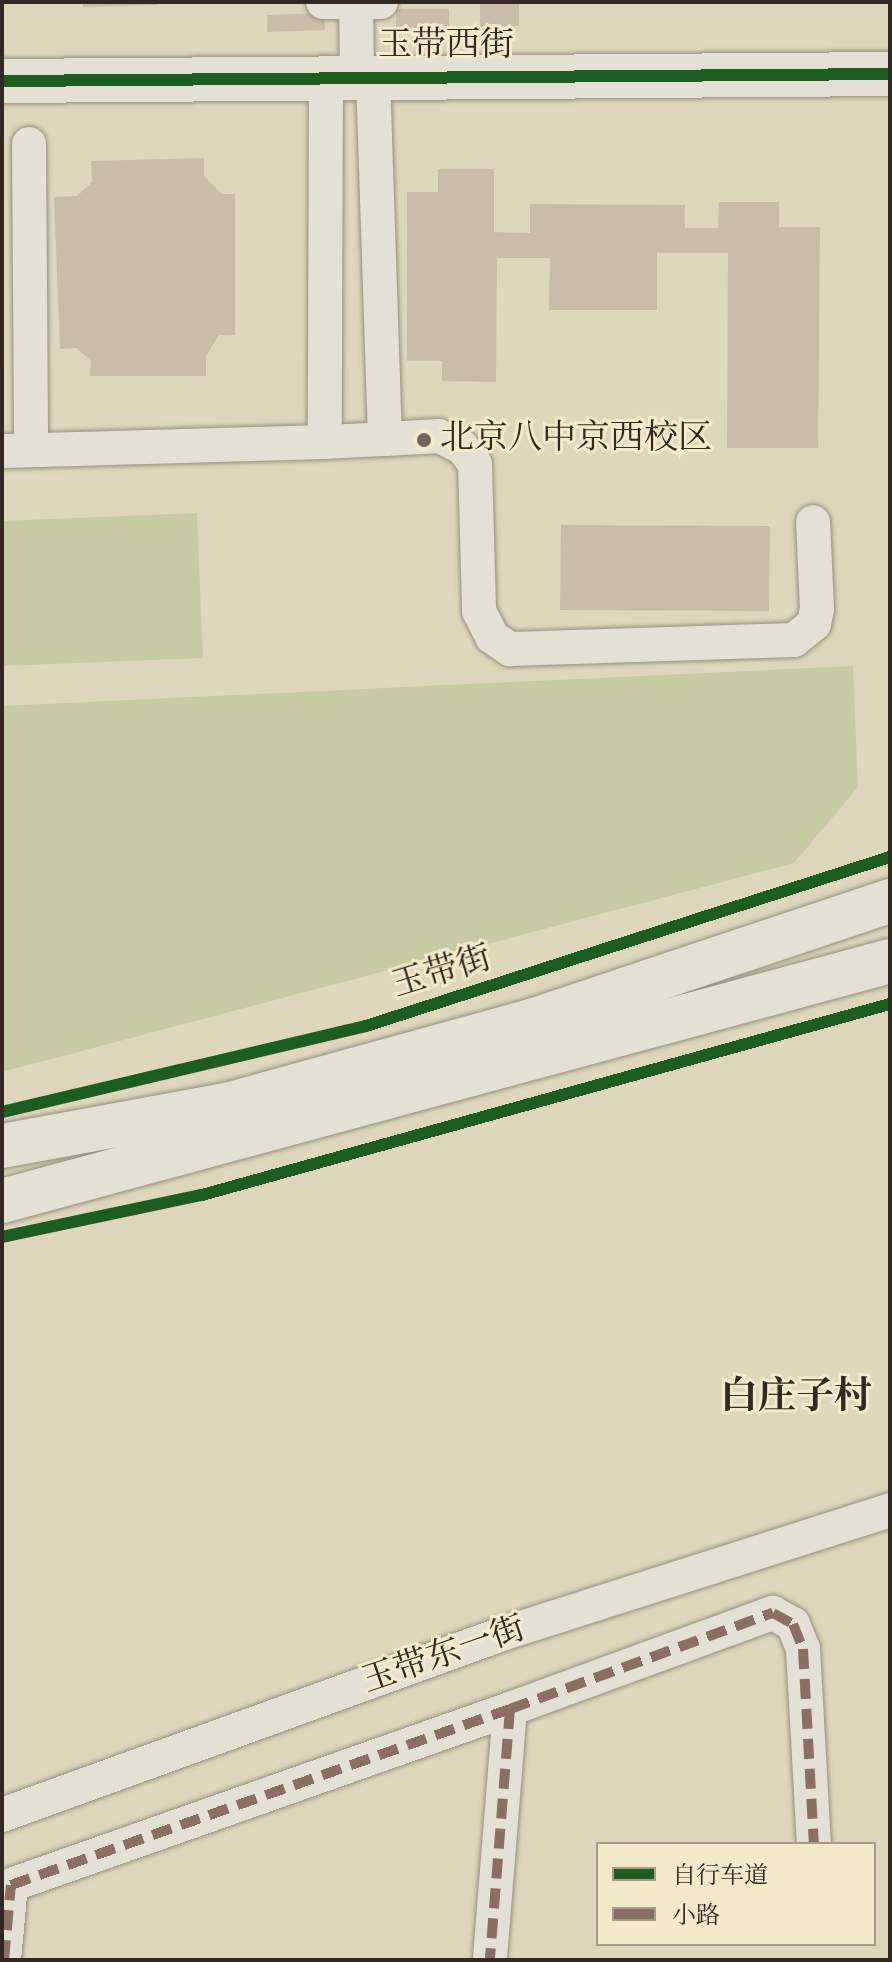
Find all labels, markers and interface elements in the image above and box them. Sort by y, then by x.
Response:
street label: 玉带西街 [378,27,514,67]
place label: 北京八中京西校区 [440,420,712,460]
marker: 北京八中京西校区 [415,431,433,449]
street label: 玉带街 [387,939,497,1007]
district label: 白庄子村 [720,1377,872,1423]
street label: 玉带东一街 [357,1609,531,1703]
legend [596,1842,876,1946]
text: 自行车道 [672,1860,768,1894]
text: 小路 [672,1900,720,1934]

